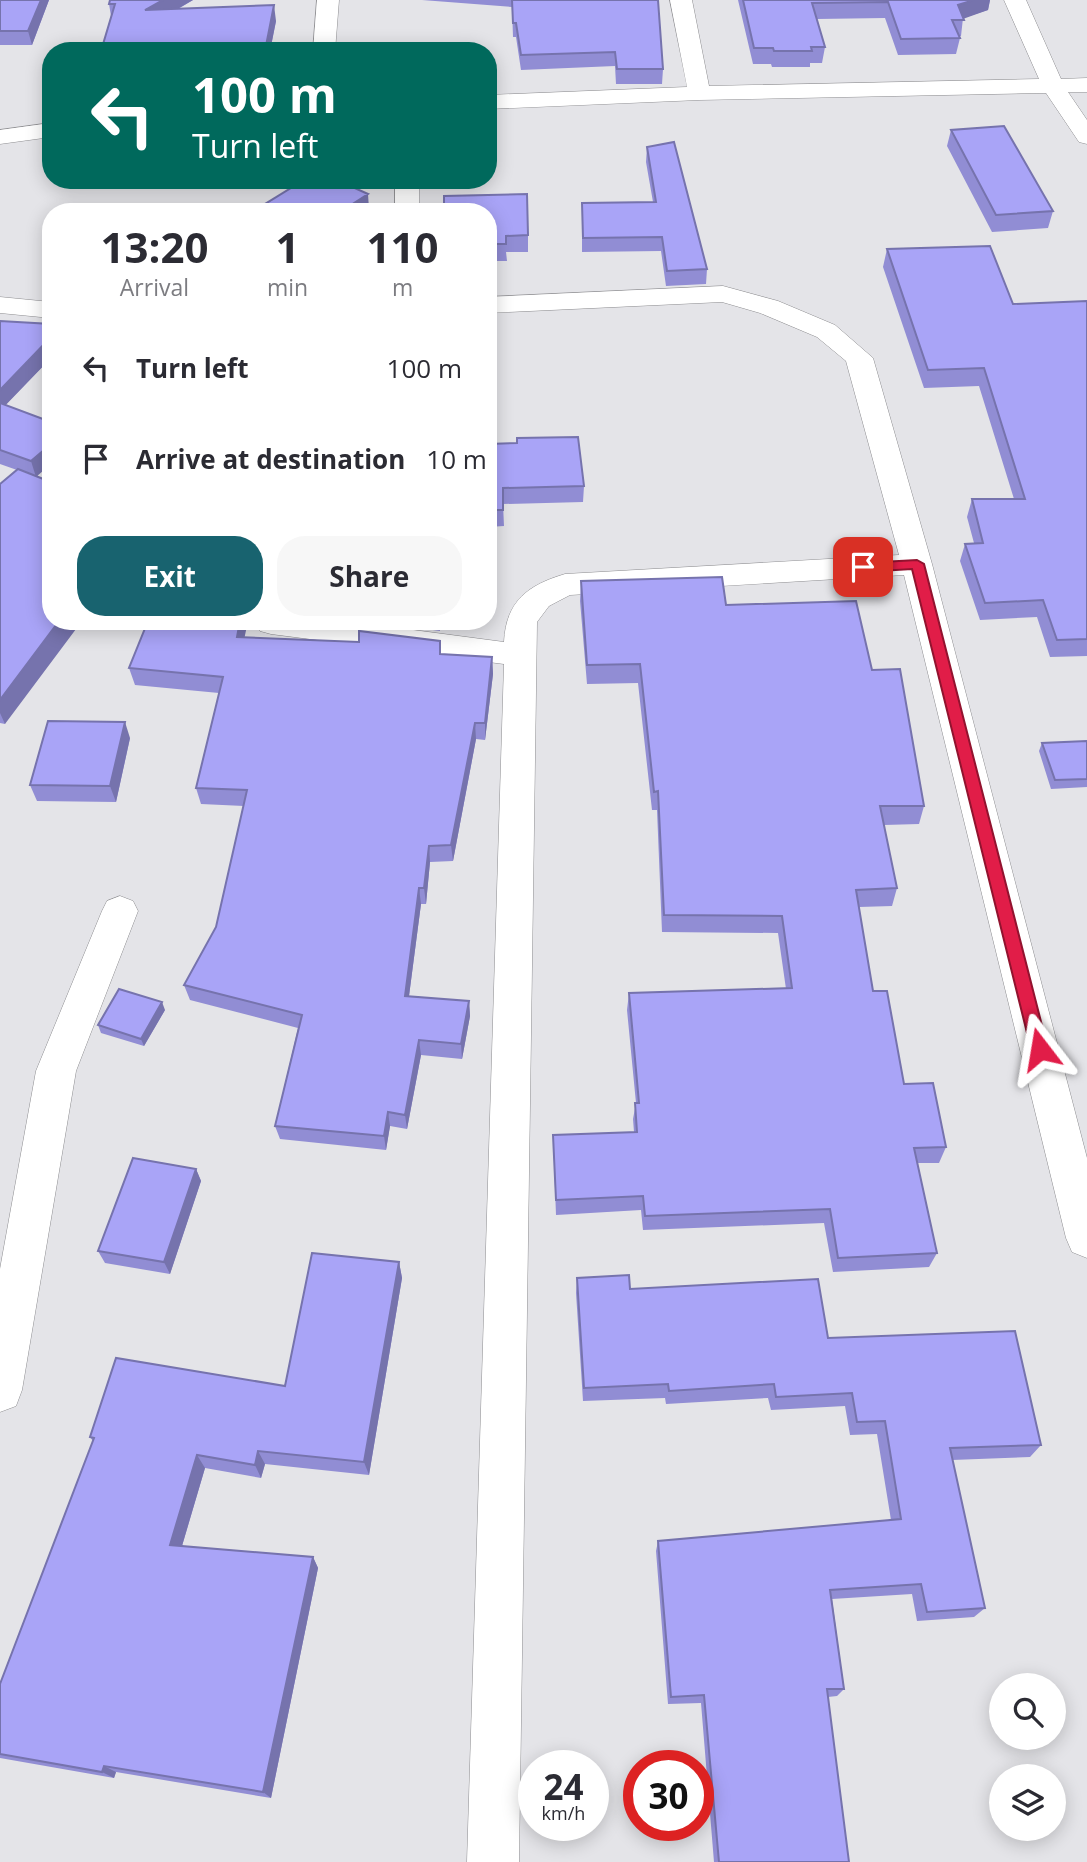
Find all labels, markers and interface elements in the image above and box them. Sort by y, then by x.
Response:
text: 100 m [192,61,337,127]
icon: left [77,70,168,161]
text: Turn left [192,124,318,167]
text: 13:20 [100,218,208,275]
text: 1 [275,218,300,275]
text: 110 [367,218,439,275]
text: Arrival [120,271,189,303]
text: min [267,271,308,303]
text: m [392,271,413,303]
icon: left [77,349,115,387]
text: Turn left [136,350,248,386]
text: 100 m [387,350,462,386]
icon: arrive [77,440,115,478]
text: Arrive at destination [136,441,405,477]
text: 10 m [426,441,487,477]
button: Exit [77,536,263,616]
button: Share [277,536,462,616]
pin [833,537,893,597]
icon: arrive [844,548,882,586]
position arrow [1003,1012,1077,1086]
map controls [989,1673,1066,1841]
button: search [989,1673,1066,1750]
speed limit sign: 30 [623,1750,714,1841]
text: 24 [543,1763,584,1810]
button: layers [989,1764,1066,1841]
text: km/h [542,1801,585,1825]

